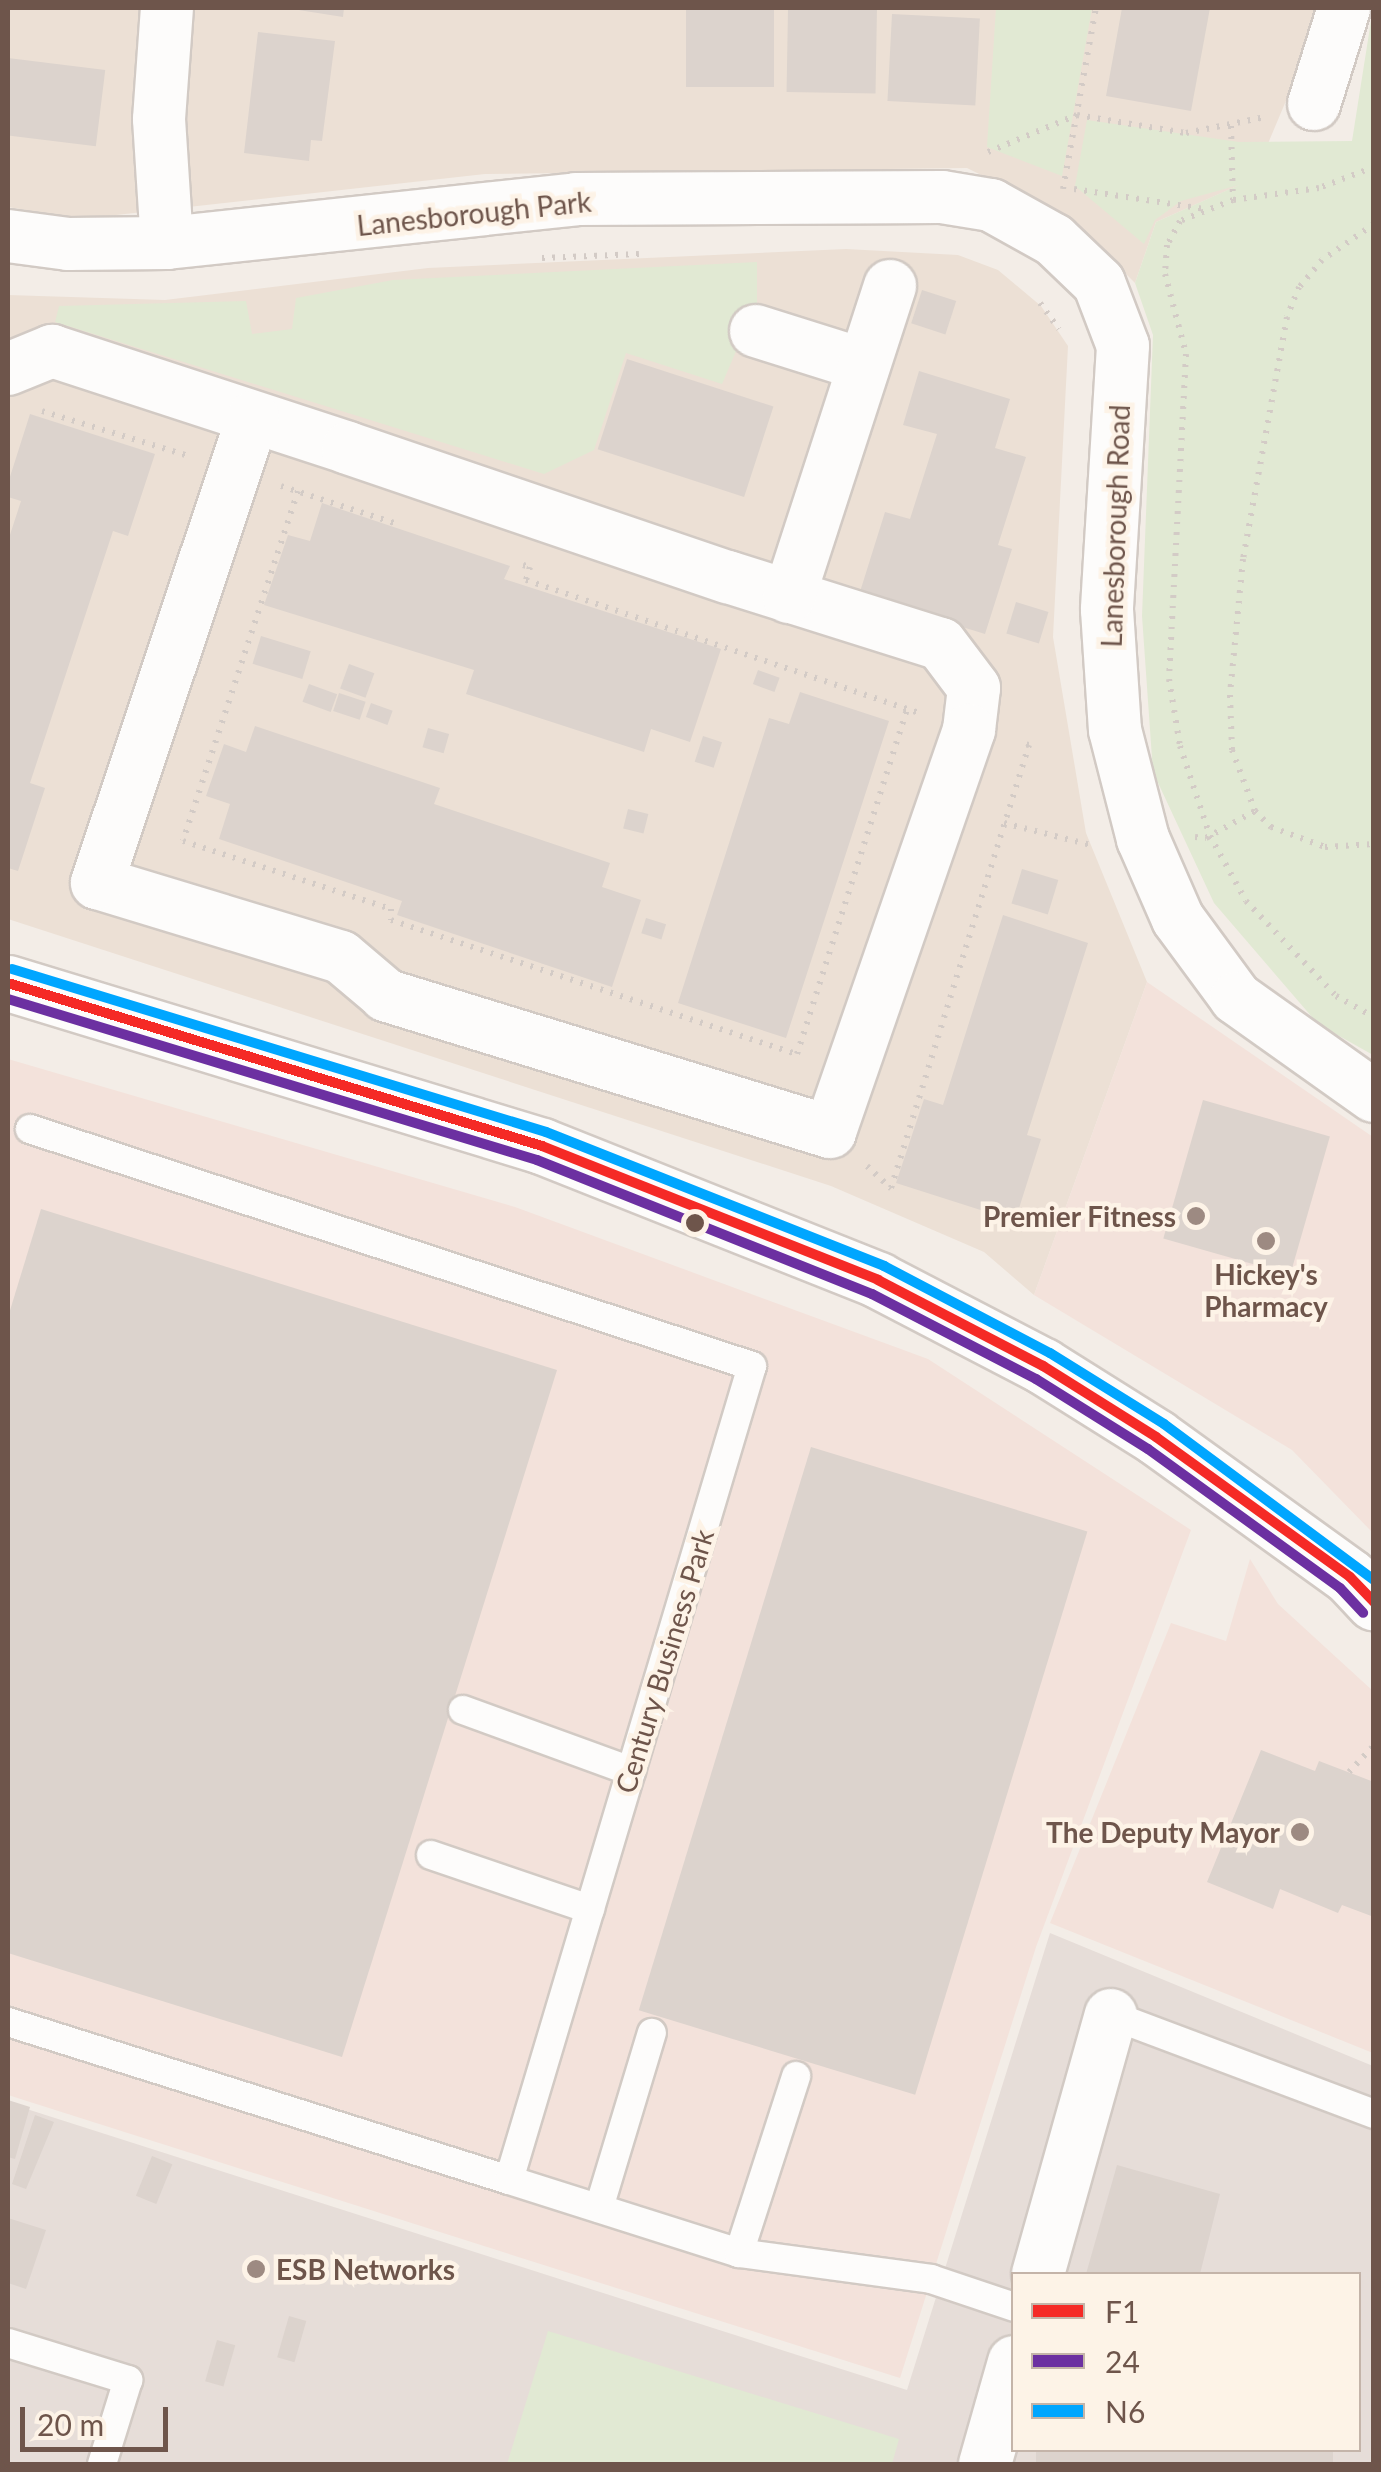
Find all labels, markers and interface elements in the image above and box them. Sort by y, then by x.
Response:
street label: Lanesborough Park [355,184,593,242]
street label: Lanesborough Road [1094,404,1136,648]
place label: Premier Fitness [982,1199,1176,1233]
marker: Premier Fitness [1185,1205,1207,1227]
unlabelled marker [685,1213,705,1233]
marker: Hickey's Pharmacy [1255,1230,1277,1252]
place label: Hickey's Pharmacy [1204,1257,1328,1323]
street label: Century Business Park [608,1525,720,1797]
place label: The Deputy Mayor [1045,1815,1280,1849]
marker: The Deputy Mayor [1289,1821,1311,1843]
place label: ESB Networks [276,2252,455,2286]
marker: ESB Networks [245,2258,267,2280]
legend [1011,2272,1361,2452]
text: F1 [1105,2293,1139,2329]
text: 24 [1105,2343,1140,2379]
scale bar [25,2387,172,2449]
text: N6 [1105,2393,1145,2429]
text: 20 m [37,2406,104,2442]

